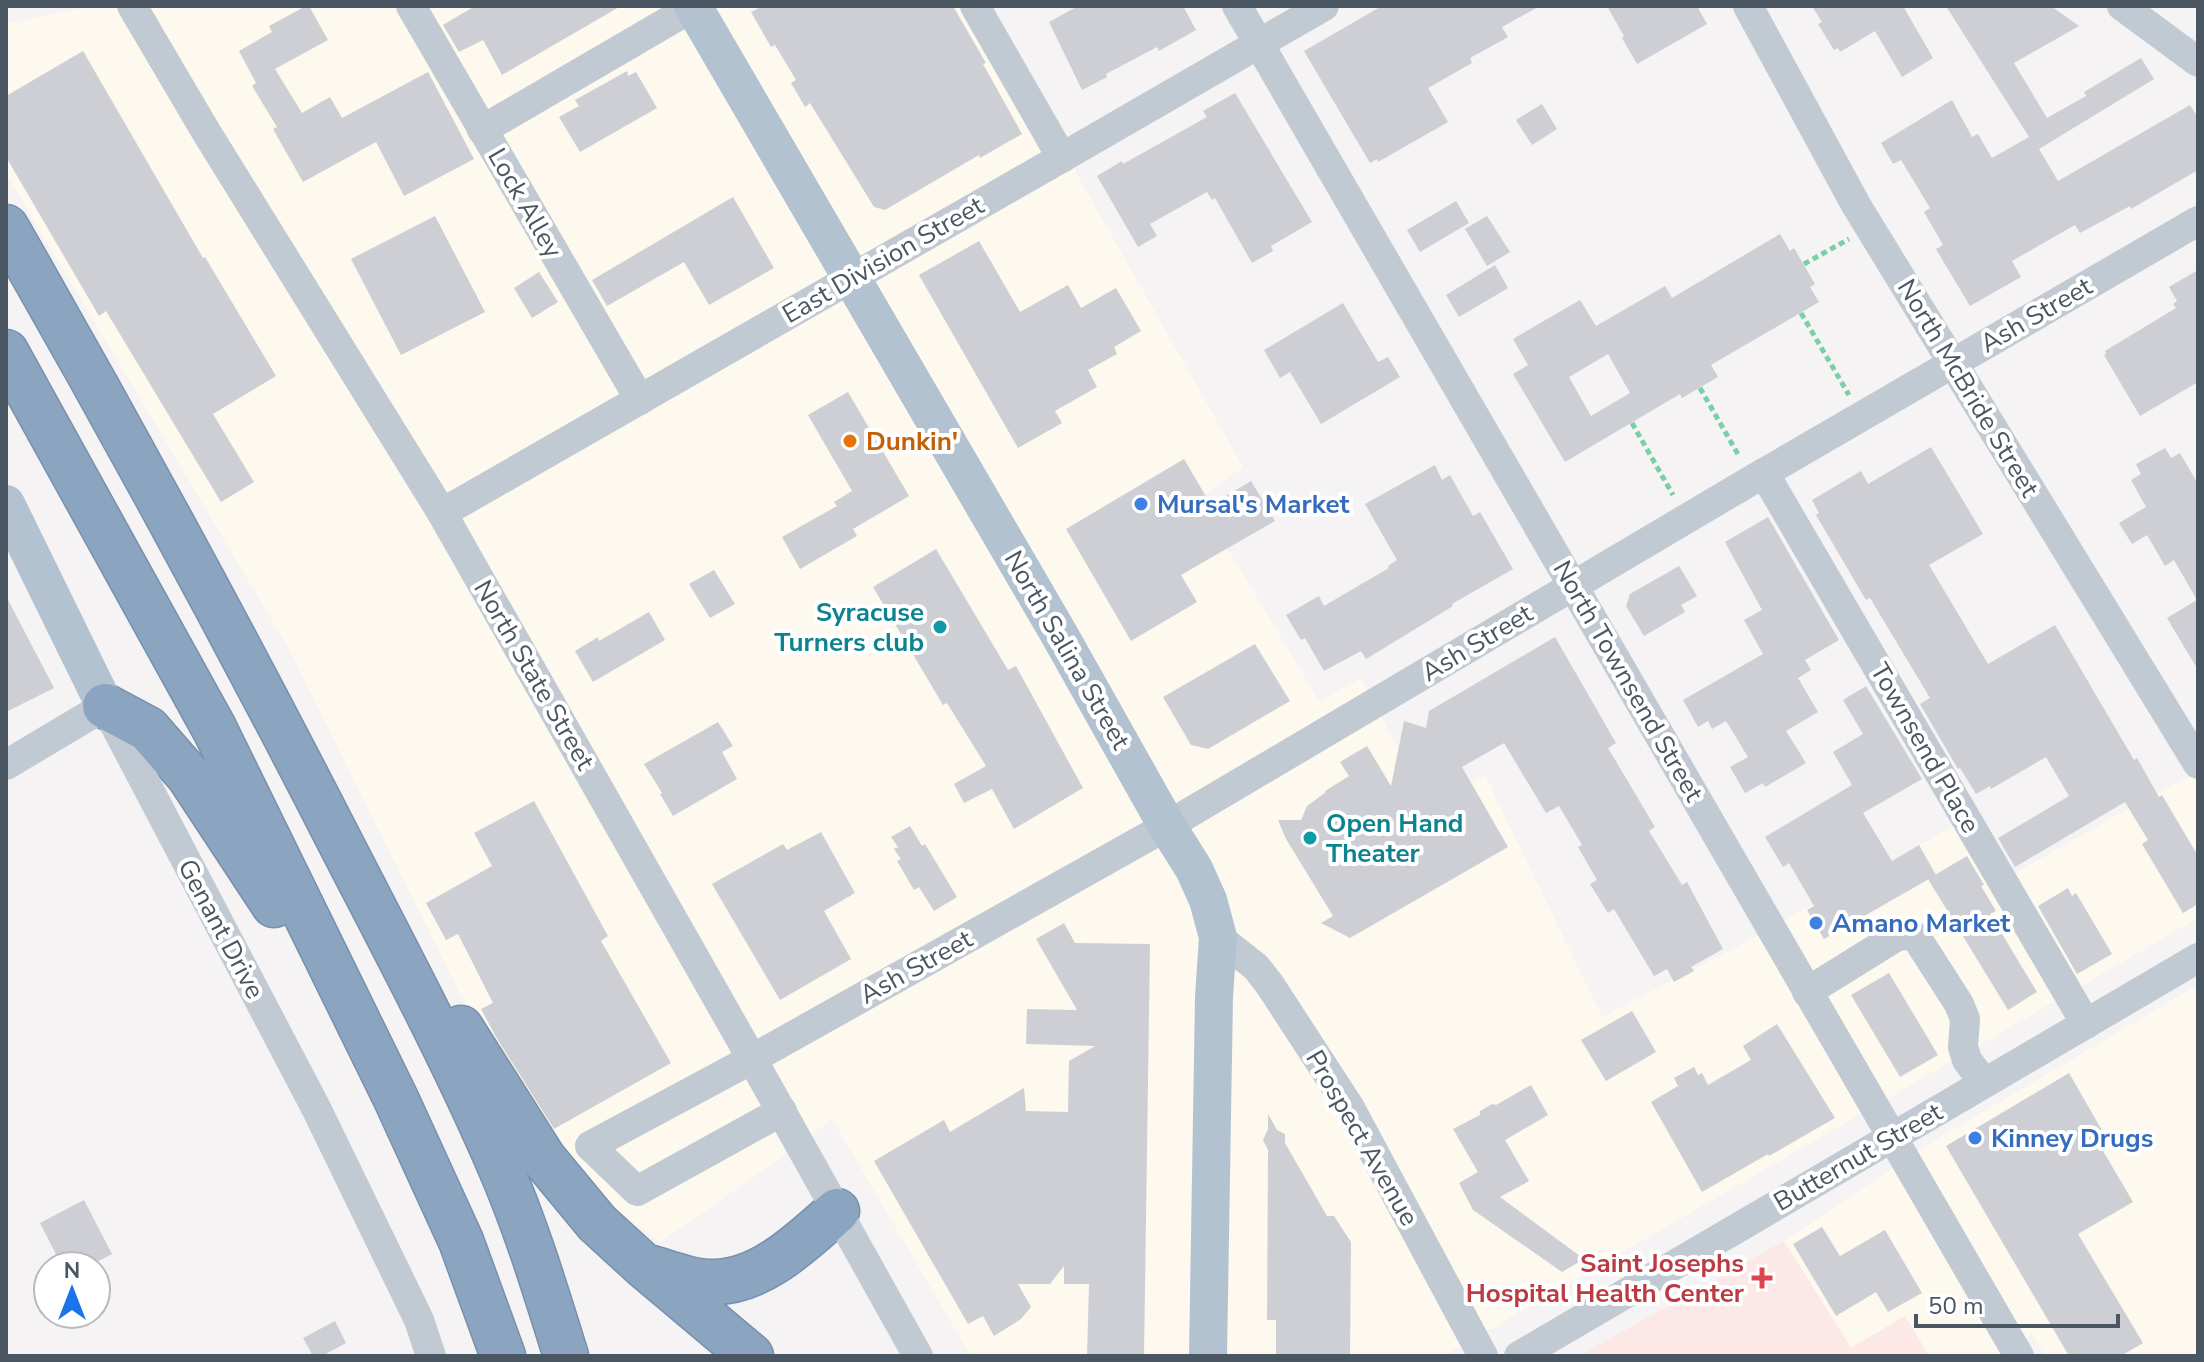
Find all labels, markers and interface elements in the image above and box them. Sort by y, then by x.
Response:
street label: Lock Alley [479,142,571,265]
street label: East Division Street [776,188,991,332]
street label: Ash Street [1974,268,2099,361]
street label: North McBride Street [1889,273,2047,504]
place label: Dunkin' [866,424,958,459]
marker: Dunkin' [841,432,859,450]
place label: Mursal's Market [1157,487,1350,522]
marker: Mursal's Market [1132,495,1150,513]
street label: North Salina Street [996,544,1139,756]
street label: North Townsend Street [1545,554,1712,809]
street label: North State Street [465,574,603,777]
place label: Syracuse Turners club [774,595,924,660]
street label: Ash Street [1415,596,1540,690]
marker: Syracuse Turners club [931,618,949,636]
street label: Townsend Place [1862,657,1988,839]
place label: Open Hand Theater [1326,806,1463,871]
marker: Open Hand Theater [1301,829,1319,847]
street label: Genant Drive [170,853,272,1005]
place label: Amano Market [1832,906,2011,941]
marker: Amano Market [1807,914,1825,932]
street label: Ash Street [853,921,979,1012]
street label: Prospect Avenue [1297,1044,1427,1232]
street label: Butternut Street [1767,1094,1949,1219]
place label: Kinney Drugs [1991,1121,2153,1156]
marker: Kinney Drugs [1966,1129,1984,1147]
place label: Saint Josephs Hospital Health Center [1466,1246,1745,1311]
north arrow [32,1250,112,1330]
text: N [64,1256,80,1286]
marker: Saint Josephs Hospital Health Center [1751,1267,1773,1289]
scale bar [1916,1278,2118,1328]
text: 50 m [1928,1290,1984,1322]

